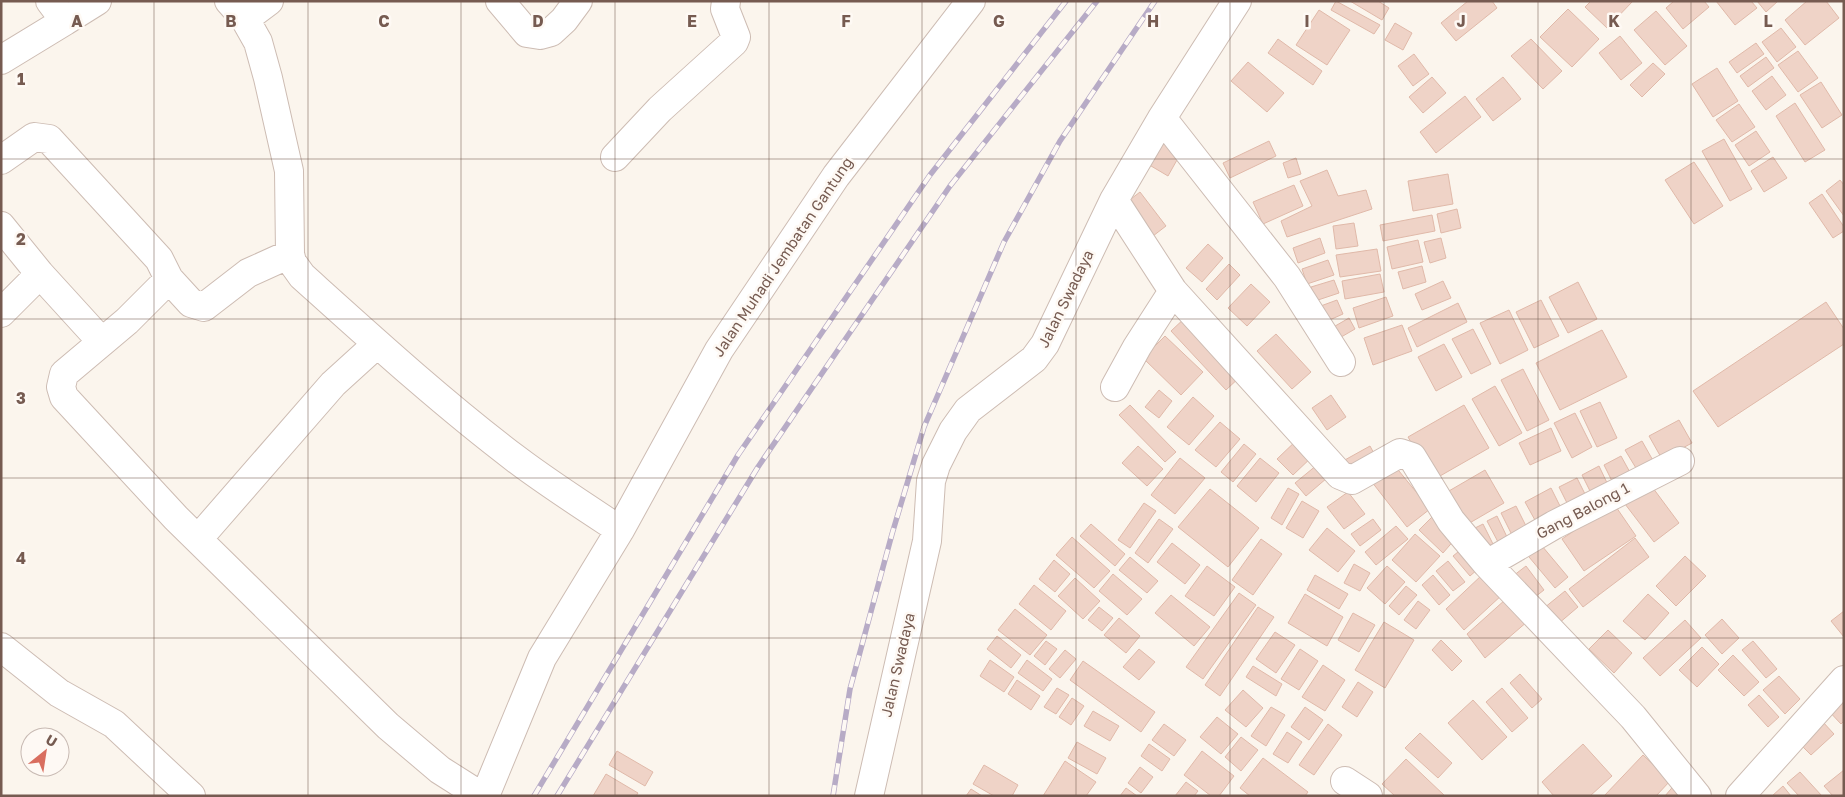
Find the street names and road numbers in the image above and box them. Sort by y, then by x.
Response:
street label: Jalan Muhadi Jembatan Gantung [709,153,856,360]
street label: Jalan Swadaya [1034,247,1097,350]
street label: Gang Balong 1 [1533,478,1632,542]
street label: Jalan Swadaya [876,611,918,719]

